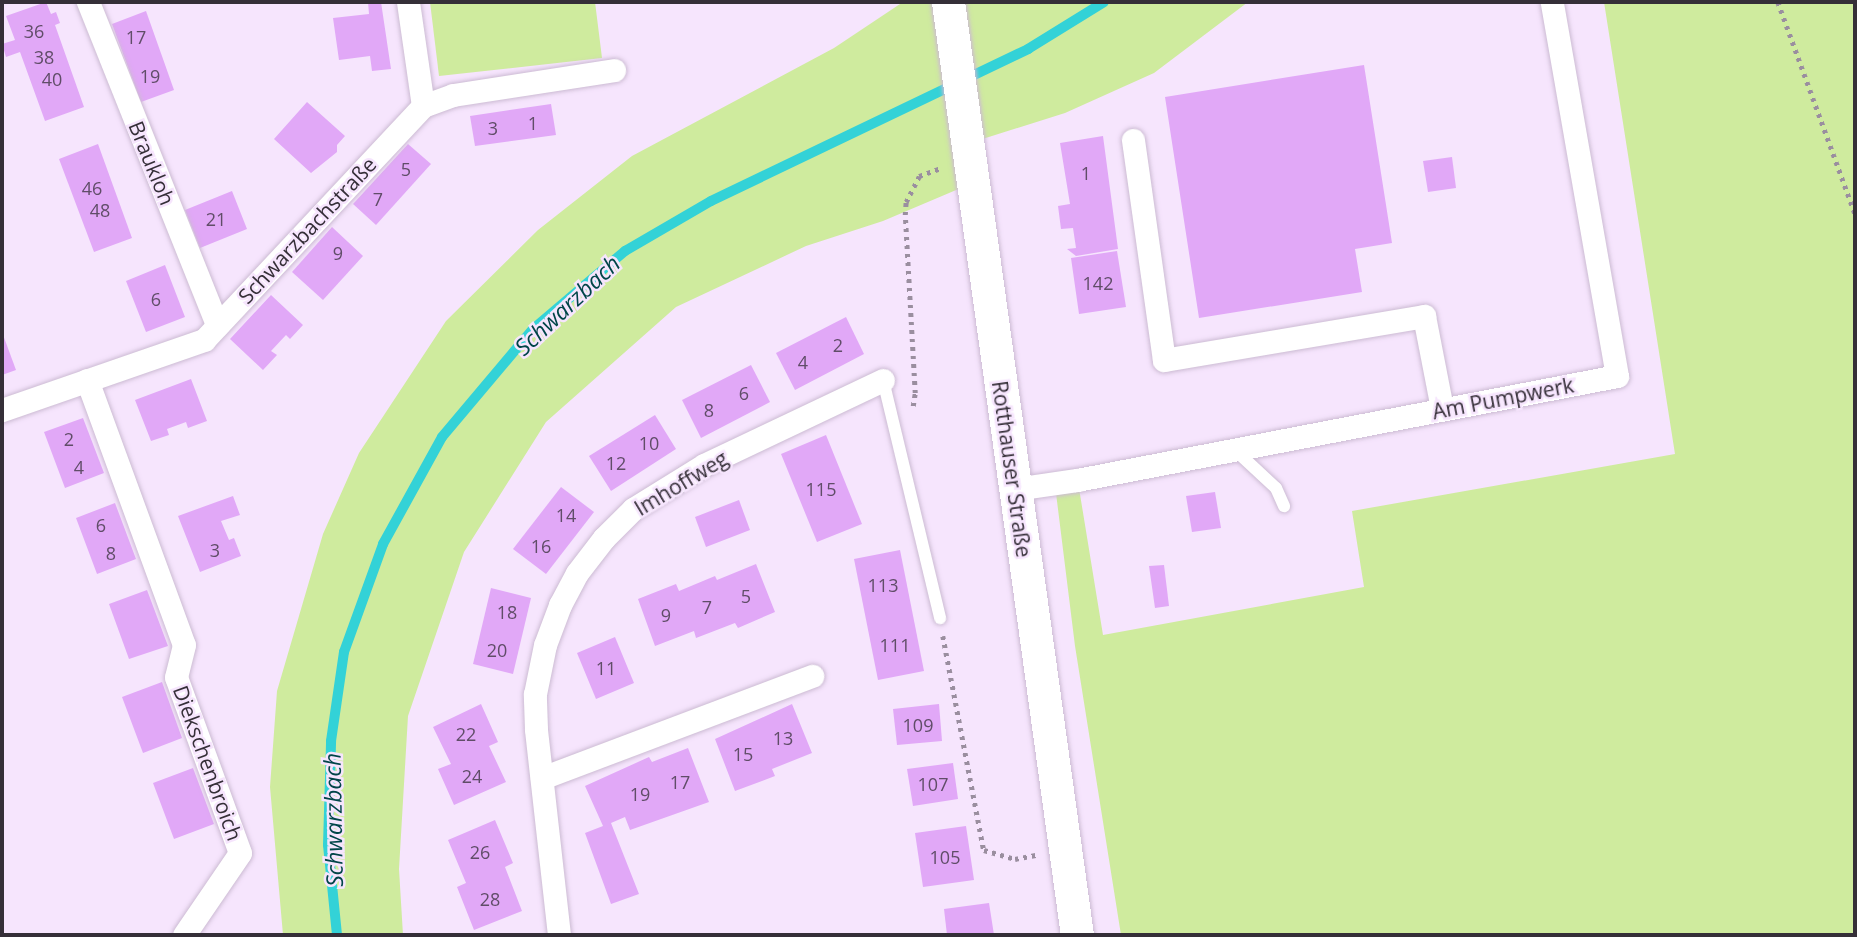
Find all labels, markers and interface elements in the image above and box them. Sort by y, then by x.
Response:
house number: 36 [24,20,44,42]
house number: 17 [126,26,146,48]
house number: 38 [34,46,54,68]
house number: 19 [140,65,160,87]
house number: 40 [42,68,62,90]
house number: 1 [528,112,538,134]
street label: Braukloh [124,117,180,209]
house number: 3 [488,117,498,139]
street label: Schwarzbachstraße [233,152,381,308]
house number: 5 [401,158,411,180]
house number: 1 [1081,162,1091,184]
house number: 46 [82,177,102,199]
house number: 7 [373,188,383,210]
house number: 48 [90,199,110,221]
house number: 21 [206,208,226,230]
house number: 9 [333,242,343,264]
water label: Schwarzbach [509,249,625,361]
house number: 142 [1083,272,1113,294]
house number: 6 [151,288,161,310]
house number: 2 [833,334,843,356]
house number: 4 [798,351,808,373]
street label: Am Pumpwerk [1430,372,1576,424]
street label: Rotthauser Straße [987,379,1037,559]
house number: 6 [739,382,749,404]
house number: 8 [704,399,714,421]
house number: 2 [64,428,74,450]
house number: 10 [639,432,659,454]
street label: Imhoffweg [630,445,732,521]
house number: 12 [606,452,626,474]
house number: 4 [74,456,84,478]
house number: 115 [806,478,836,500]
house number: 14 [556,504,576,526]
house number: 6 [96,514,106,536]
house number: 16 [531,535,551,557]
house number: 3 [210,539,220,561]
house number: 8 [106,542,116,564]
house number: 113 [868,574,898,596]
house number: 5 [741,585,751,607]
house number: 7 [702,596,712,618]
house number: 18 [497,601,517,623]
house number: 9 [661,604,671,626]
house number: 111 [880,634,910,656]
house number: 20 [487,639,507,661]
house number: 11 [596,657,616,679]
street label: Diekschenbroich [168,682,248,844]
house number: 109 [903,714,933,736]
house number: 22 [456,723,476,745]
house number: 13 [773,727,793,749]
house number: 15 [733,743,753,765]
water label: Schwarzbach [318,753,348,887]
house number: 24 [462,765,482,787]
house number: 17 [670,771,690,793]
house number: 107 [918,773,948,795]
house number: 19 [630,783,650,805]
house number: 26 [470,841,490,863]
house number: 105 [930,846,960,868]
house number: 28 [480,888,500,910]

